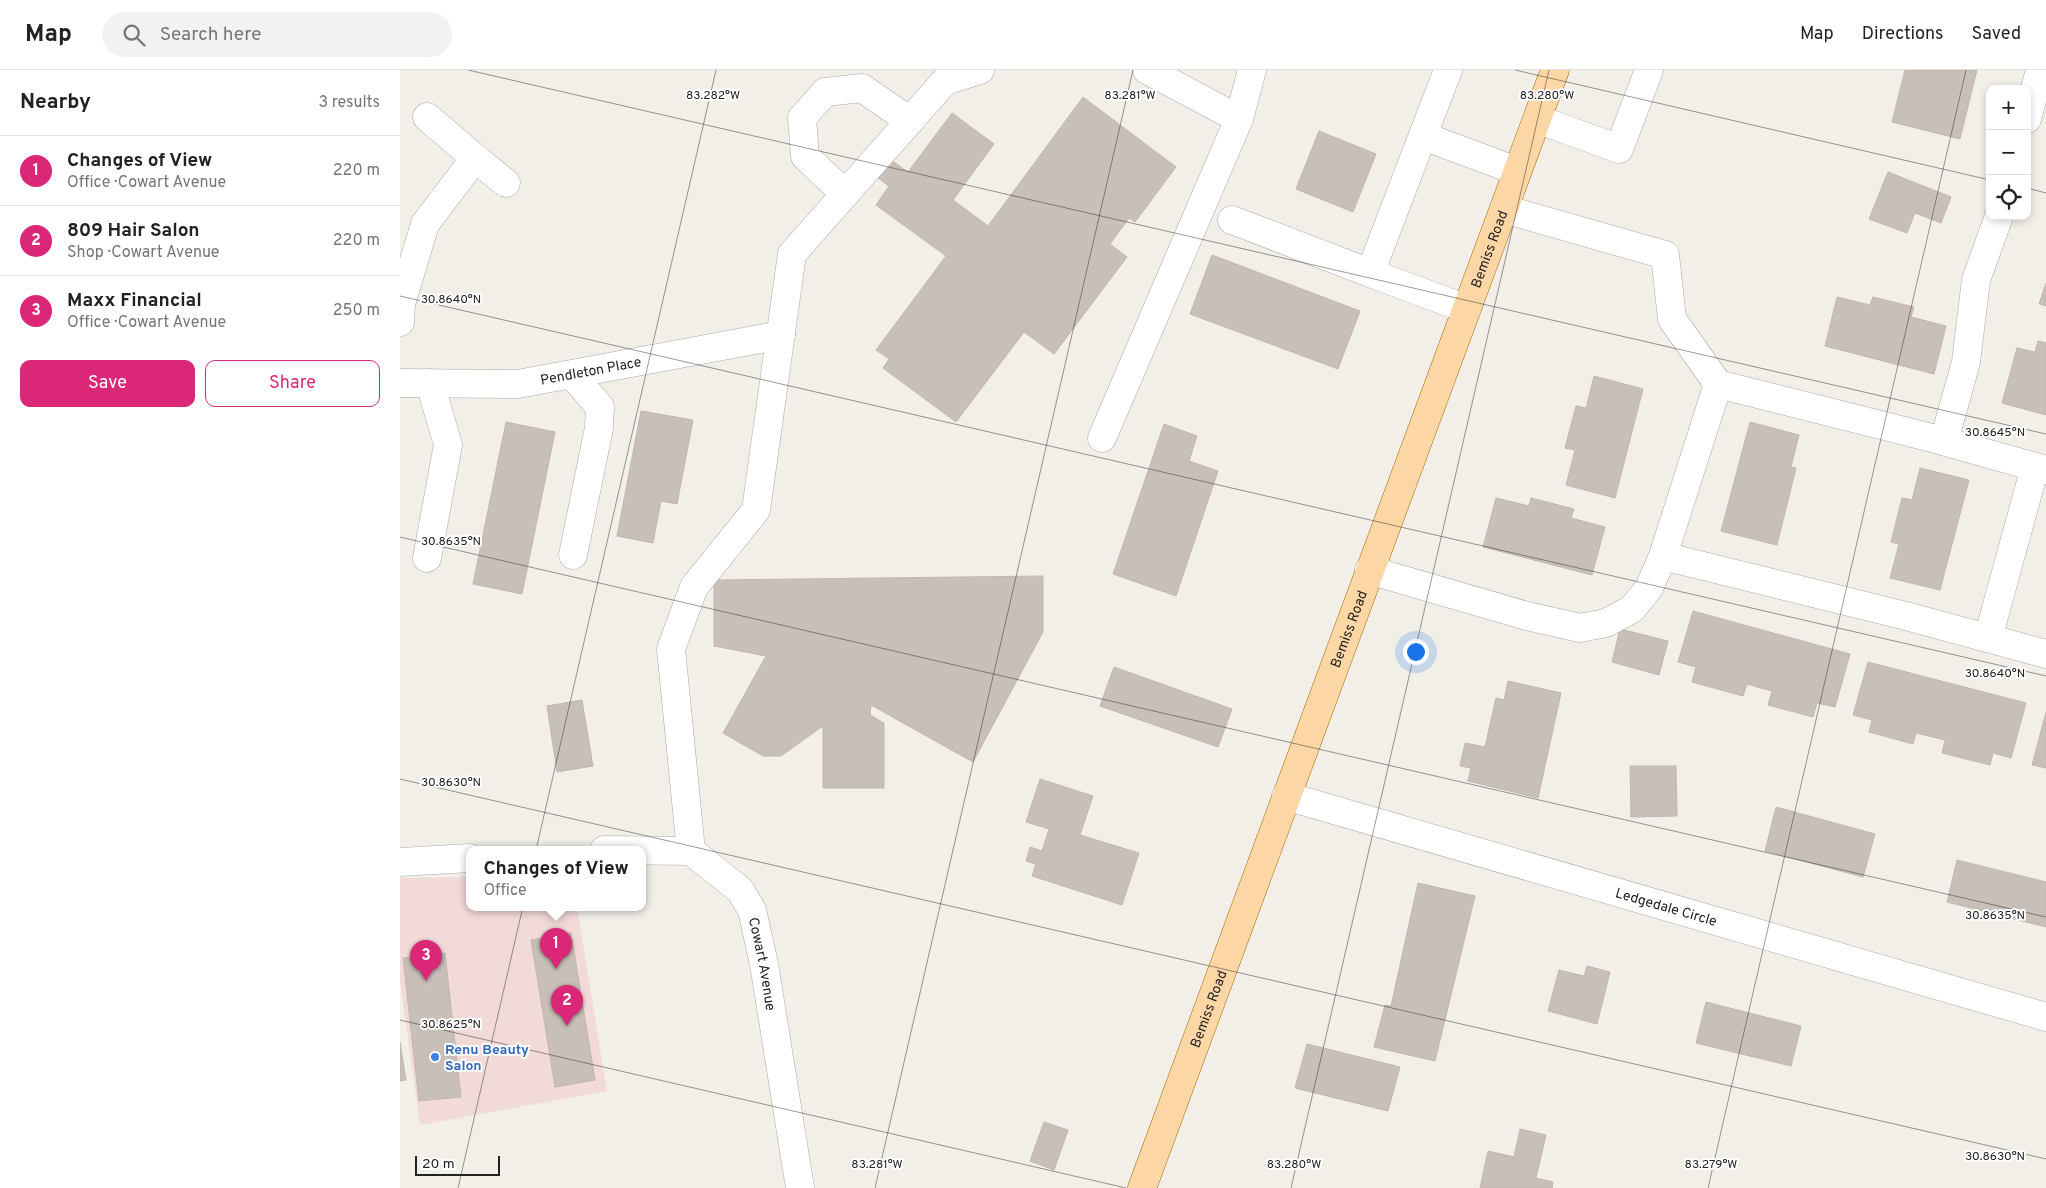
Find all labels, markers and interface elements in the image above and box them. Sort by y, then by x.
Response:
search box [102,12,452,57]
text: Map [25,20,72,50]
icon: search [120,21,148,49]
text: Search here [160,23,261,47]
text: Map [1800,23,1834,46]
text: Directions [1862,23,1944,46]
text: Saved [1972,23,2021,46]
map controls [1986,85,2031,220]
button: + [1986,85,2031,130]
text: 83.282°W [686,88,740,104]
text: 83.281°W [1104,88,1156,104]
text: 83.280°W [1520,88,1574,104]
text: Nearby [20,89,91,116]
text: 3 results [318,93,380,113]
button: − [1986,130,2031,175]
text: Changes of View [67,149,212,173]
text: 1 [33,161,39,181]
text: 220 m [333,161,380,181]
text: Office · Cowart Avenue [67,173,226,193]
button: locate [1986,175,2031,220]
street label: Bemiss Road [1468,208,1512,291]
text: 809 Hair Salon [67,219,200,243]
text: 2 [31,231,41,251]
text: 220 m [333,231,380,251]
text: Shop · Cowart Avenue [67,243,219,263]
text: Maxx Financial [67,289,202,313]
text: 30.8640°N [421,292,481,308]
text: 3 [31,301,41,321]
text: 250 m [333,301,380,321]
text: Office · Cowart Avenue [67,313,226,333]
street label: Pendleton Place [539,354,643,390]
button: Save [20,360,195,407]
button: Share [205,360,380,407]
text: 30.8645°N [1965,425,2025,441]
text: 30.8635°N [421,534,481,550]
street label: Bemiss Road [1328,588,1372,671]
your location [1403,639,1429,665]
text: 30.8640°N [1965,666,2025,682]
text: 30.8630°N [421,775,481,791]
popup [466,846,646,911]
text: Changes of View [483,857,629,881]
text: Office [483,881,527,901]
street label: Ledgedale Circle [1613,885,1719,931]
text: 30.8635°N [1965,908,2025,924]
street label: Cowart Avenue [744,916,778,1012]
pin: 1 [540,928,572,969]
pin: 3 [410,940,442,981]
street label: Bemiss Road [1188,968,1232,1050]
pin: 2 [551,985,583,1026]
text: 30.8625°N [421,1017,481,1033]
place label: Renu Beauty Salon [445,1042,529,1075]
marker: Renu Beauty Salon [429,1051,441,1063]
text: 30.8630°N [1965,1149,2025,1165]
scale bar [415,1153,500,1176]
text: 20 m [422,1156,455,1173]
text: 83.281°W [851,1157,903,1173]
text: 83.280°W [1267,1157,1321,1173]
text: 83.279°W [1685,1157,1737,1173]

